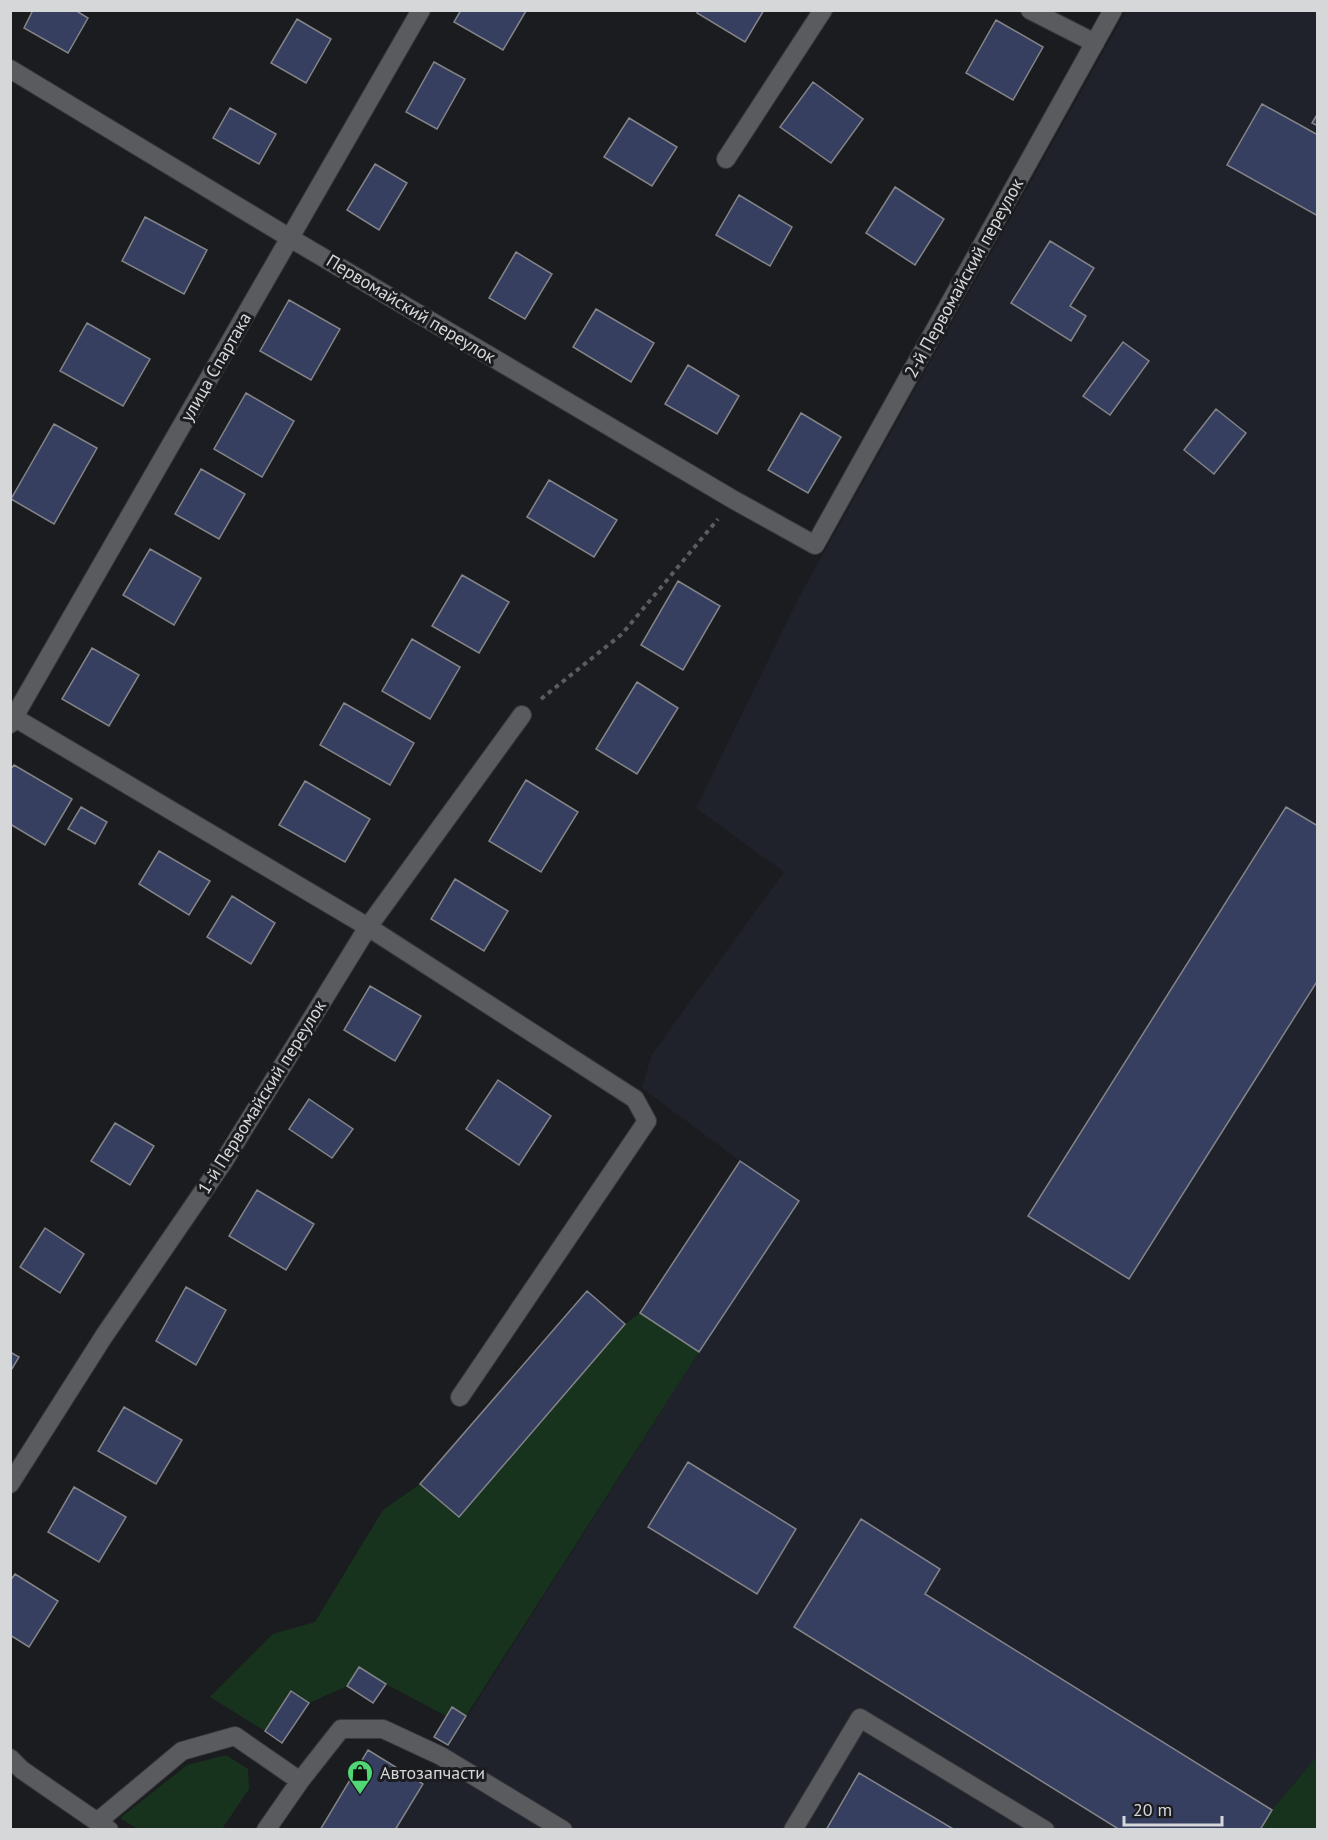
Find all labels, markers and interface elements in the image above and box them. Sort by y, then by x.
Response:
street label: 2-й Первомайский переулок [899,174,1028,382]
street label: Первомайский переулок [322,249,501,369]
street label: улица Спартака [175,308,256,426]
street label: 1-й Первомайский переулок [192,995,331,1198]
shop icon: Автозапчасти [345,1758,375,1796]
place label: Автозапчасти [380,1761,485,1784]
scale bar [1124,1789,1222,1827]
text: 20 m [1133,1798,1172,1821]

